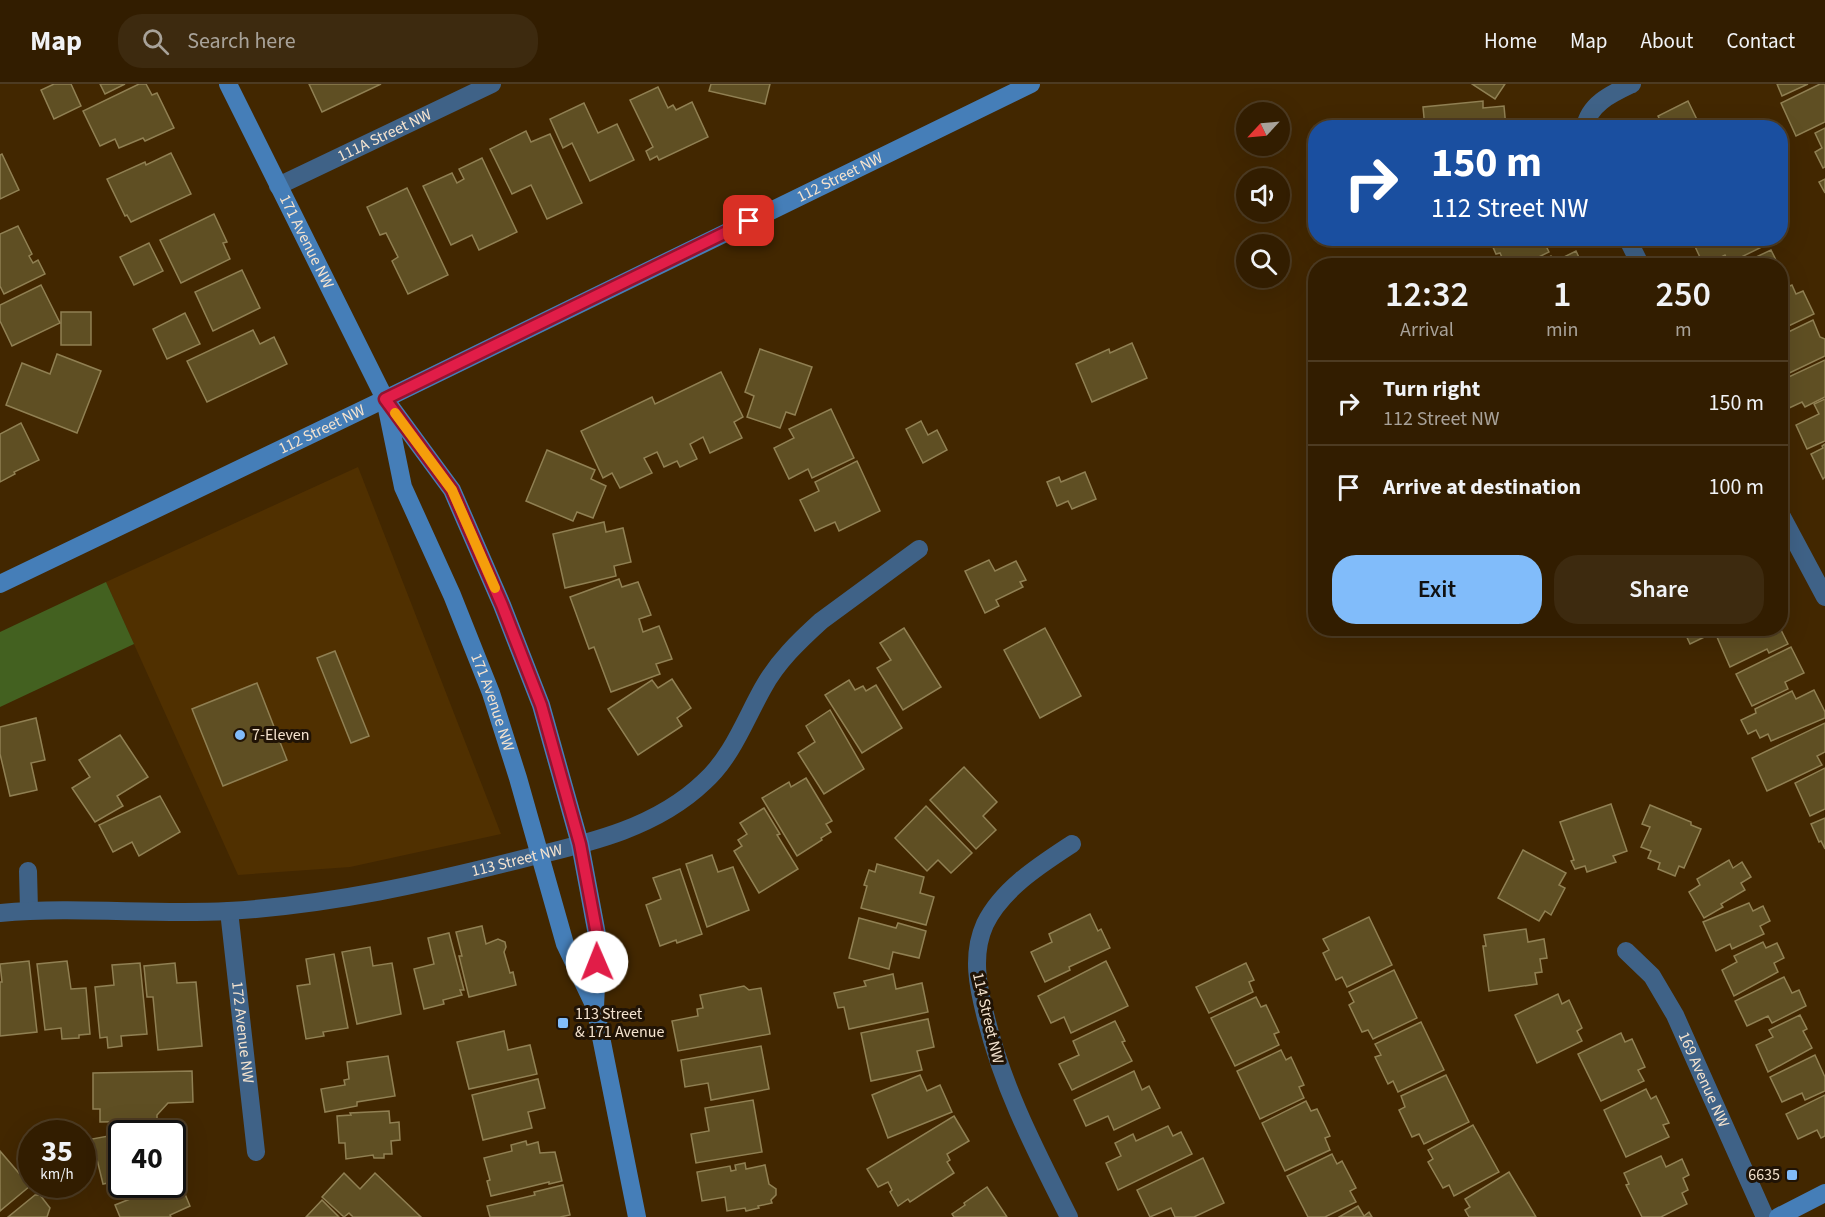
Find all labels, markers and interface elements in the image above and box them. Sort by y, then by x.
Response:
search box [118,14,538,68]
text: Map [30,21,82,61]
icon: search [139,25,172,58]
text: Search here [187,25,296,57]
text: Home [1484,26,1537,56]
text: Map [1570,26,1608,56]
text: About [1641,26,1693,56]
text: Contact [1726,26,1795,56]
north arrow [1236,102,1290,156]
map controls [1236,102,1290,288]
street label: 111A Street NW [334,103,436,167]
text: 150 m [1431,133,1542,193]
icon: right [1332,144,1410,222]
street label: 112 Street NW [793,147,887,208]
button: sound [1236,168,1290,222]
text: 112 Street NW [1431,189,1588,228]
street label: 171 Avenue NW [274,191,339,293]
pin [723,195,774,246]
icon: arrive [732,204,765,237]
button: search [1236,234,1290,288]
text: 12:32 [1385,269,1469,320]
text: 1 [1553,269,1571,320]
text: 250 [1655,269,1711,320]
text: Arrival [1400,316,1454,344]
text: min [1546,316,1578,344]
text: m [1675,316,1691,344]
text: Turn right [1383,373,1480,405]
icon: right [1332,387,1365,420]
text: 150 m [1709,387,1764,419]
street label: 112 Street NW [275,399,369,460]
text: 112 Street NW [1383,405,1500,433]
icon: arrive [1332,471,1365,504]
text: Arrive at destination [1383,471,1581,503]
text: 100 m [1709,471,1764,503]
button: Exit [1332,555,1542,624]
button: Share [1554,555,1764,624]
street label: 171 Avenue NW [465,650,520,754]
place label: 7-Eleven [252,724,310,746]
marker: 7-Eleven [233,728,247,742]
street label: 113 Street NW [469,838,565,882]
position arrow [565,930,629,994]
street label: 114 Street NW [967,970,1009,1066]
street label: 172 Avenue NW [226,980,259,1085]
place label: 113 Street & 171 Avenue [575,1003,664,1043]
marker: 113 Street & 171 Avenue [556,1016,570,1030]
street label: 169 Avenue NW [1673,1028,1735,1131]
speed limit sign: 40 [108,1120,186,1198]
text: 35 [41,1130,73,1173]
text: km/h [40,1164,74,1185]
place label: 6635 [1748,1164,1780,1186]
marker: 6635 [1785,1168,1799,1182]

